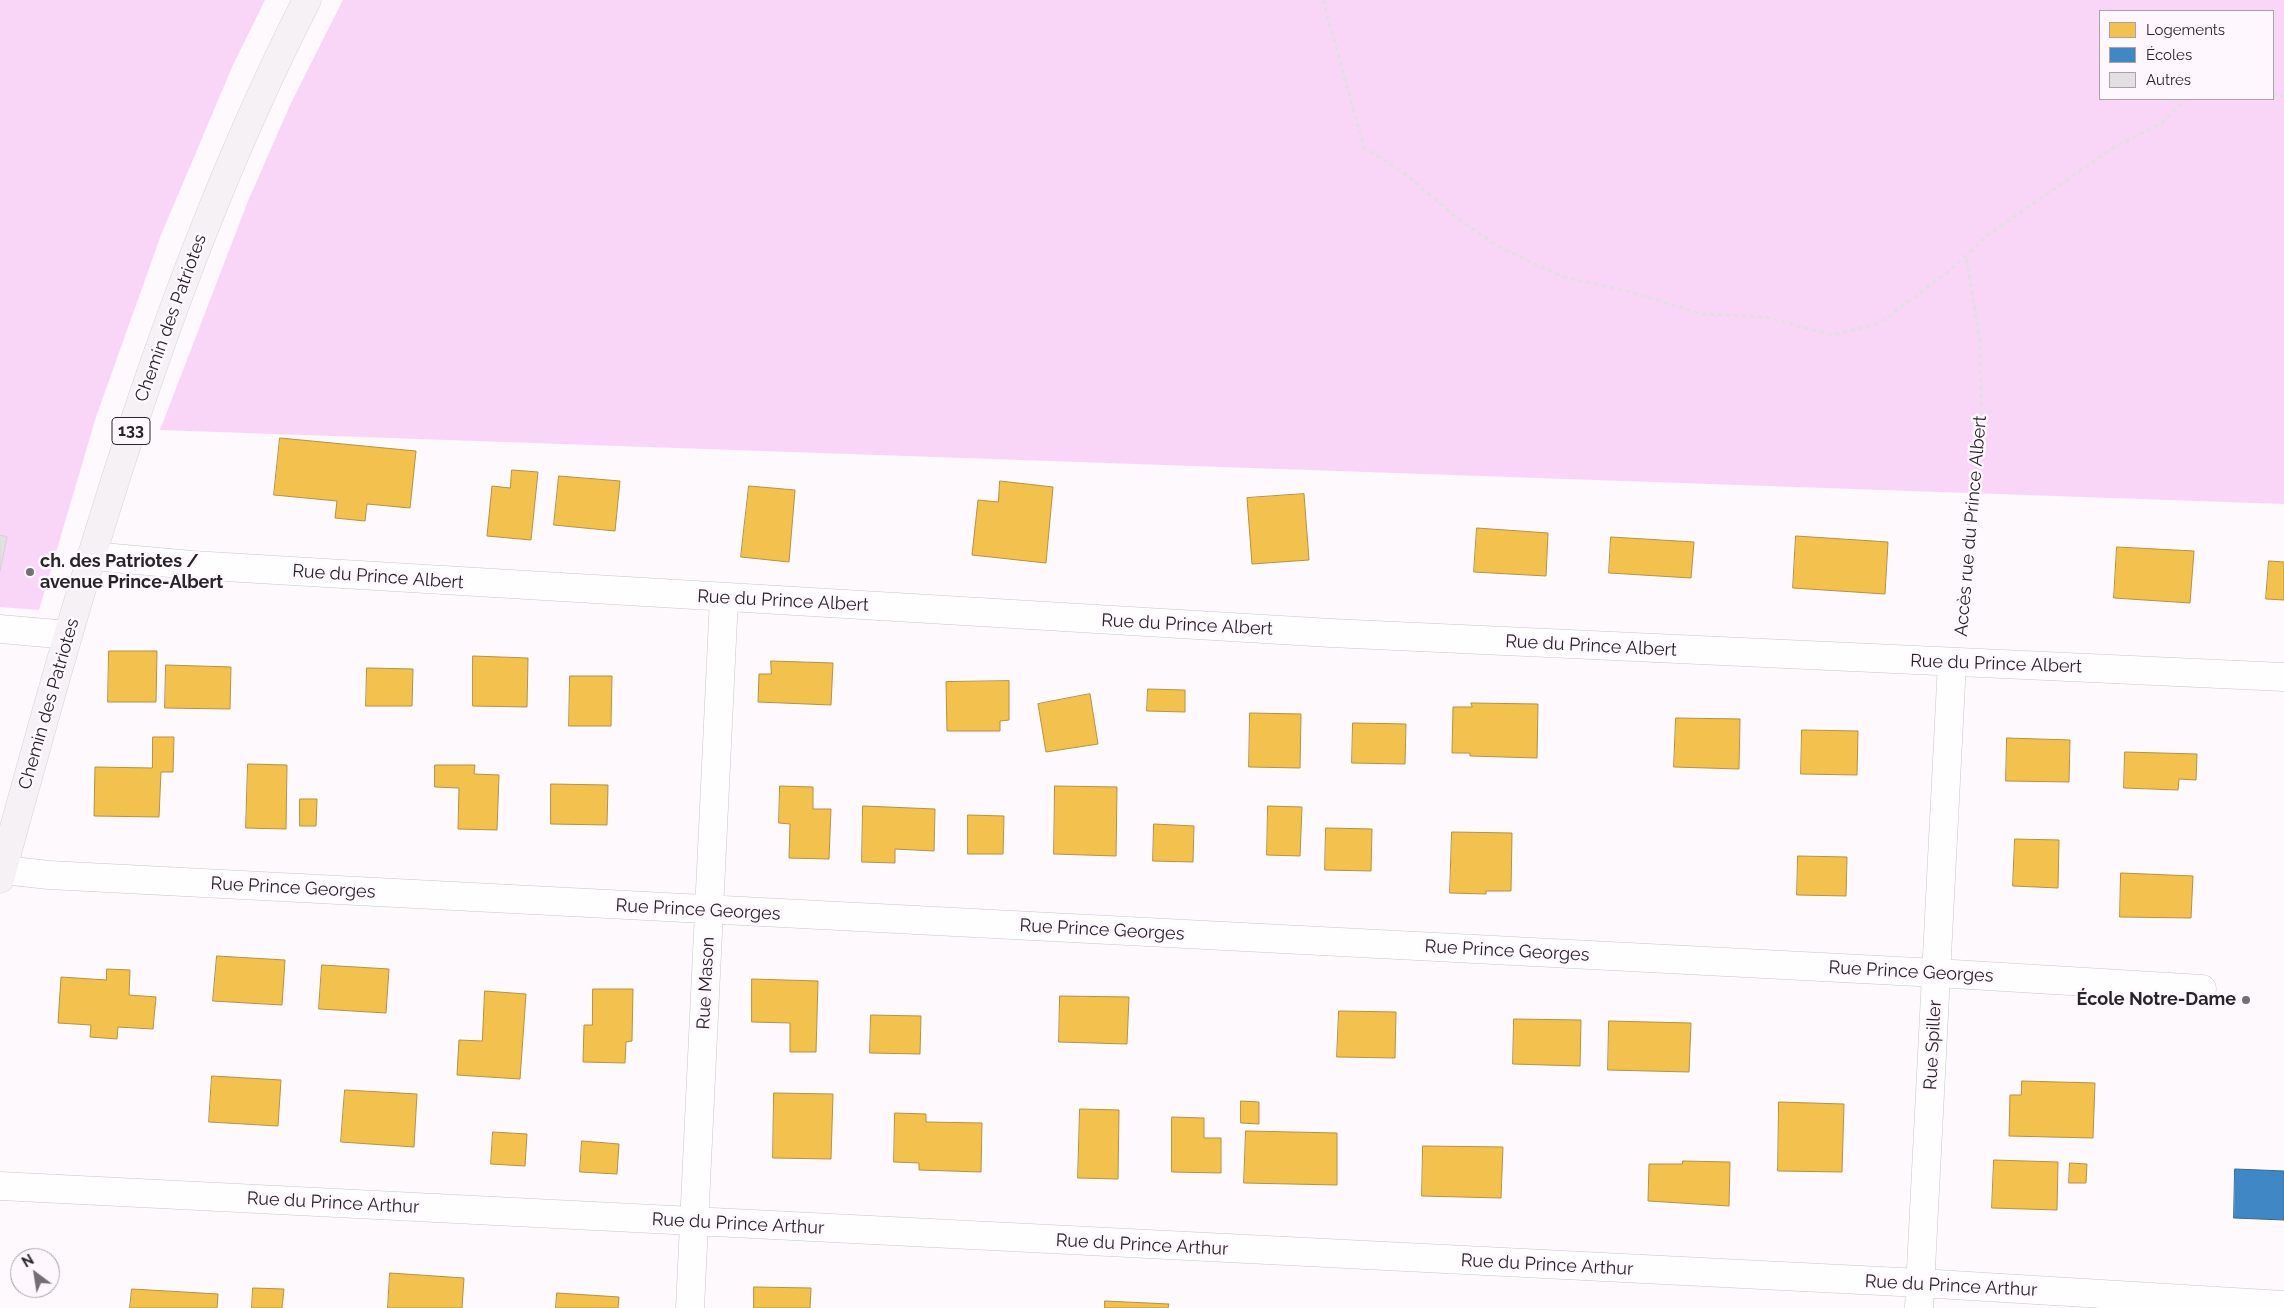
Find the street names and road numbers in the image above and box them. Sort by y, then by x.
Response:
street label: Chemin des Patriotes [131,231,211,405]
street label: Accès rue du Prince Albert [1951,415,1991,637]
road number: 133 [112,418,150,444]
street label: Rue du Prince Albert [292,560,464,594]
street label: Rue du Prince Albert [697,586,869,616]
street label: Rue du Prince Albert [1101,610,1273,640]
street label: Chemin des Patriotes [14,616,84,792]
street label: Rue du Prince Albert [1505,631,1677,661]
street label: Rue du Prince Albert [1910,650,2082,678]
street label: Rue Prince Georges [210,873,376,903]
street label: Rue Prince Georges [615,895,781,925]
street label: Rue Prince Georges [1019,915,1185,945]
street label: Rue Mason [693,936,719,1030]
street label: Rue Prince Georges [1424,936,1590,966]
street label: Rue Prince Georges [1828,957,1994,987]
street label: Rue Spiller [1920,999,1946,1091]
street label: Rue du Prince Arthur [246,1188,420,1218]
street label: Rue du Prince Arthur [651,1209,825,1239]
street label: Rue du Prince Arthur [1055,1230,1229,1260]
street label: Rue du Prince Arthur [1460,1250,1634,1280]
street label: Rue du Prince Arthur [1864,1271,2038,1301]

